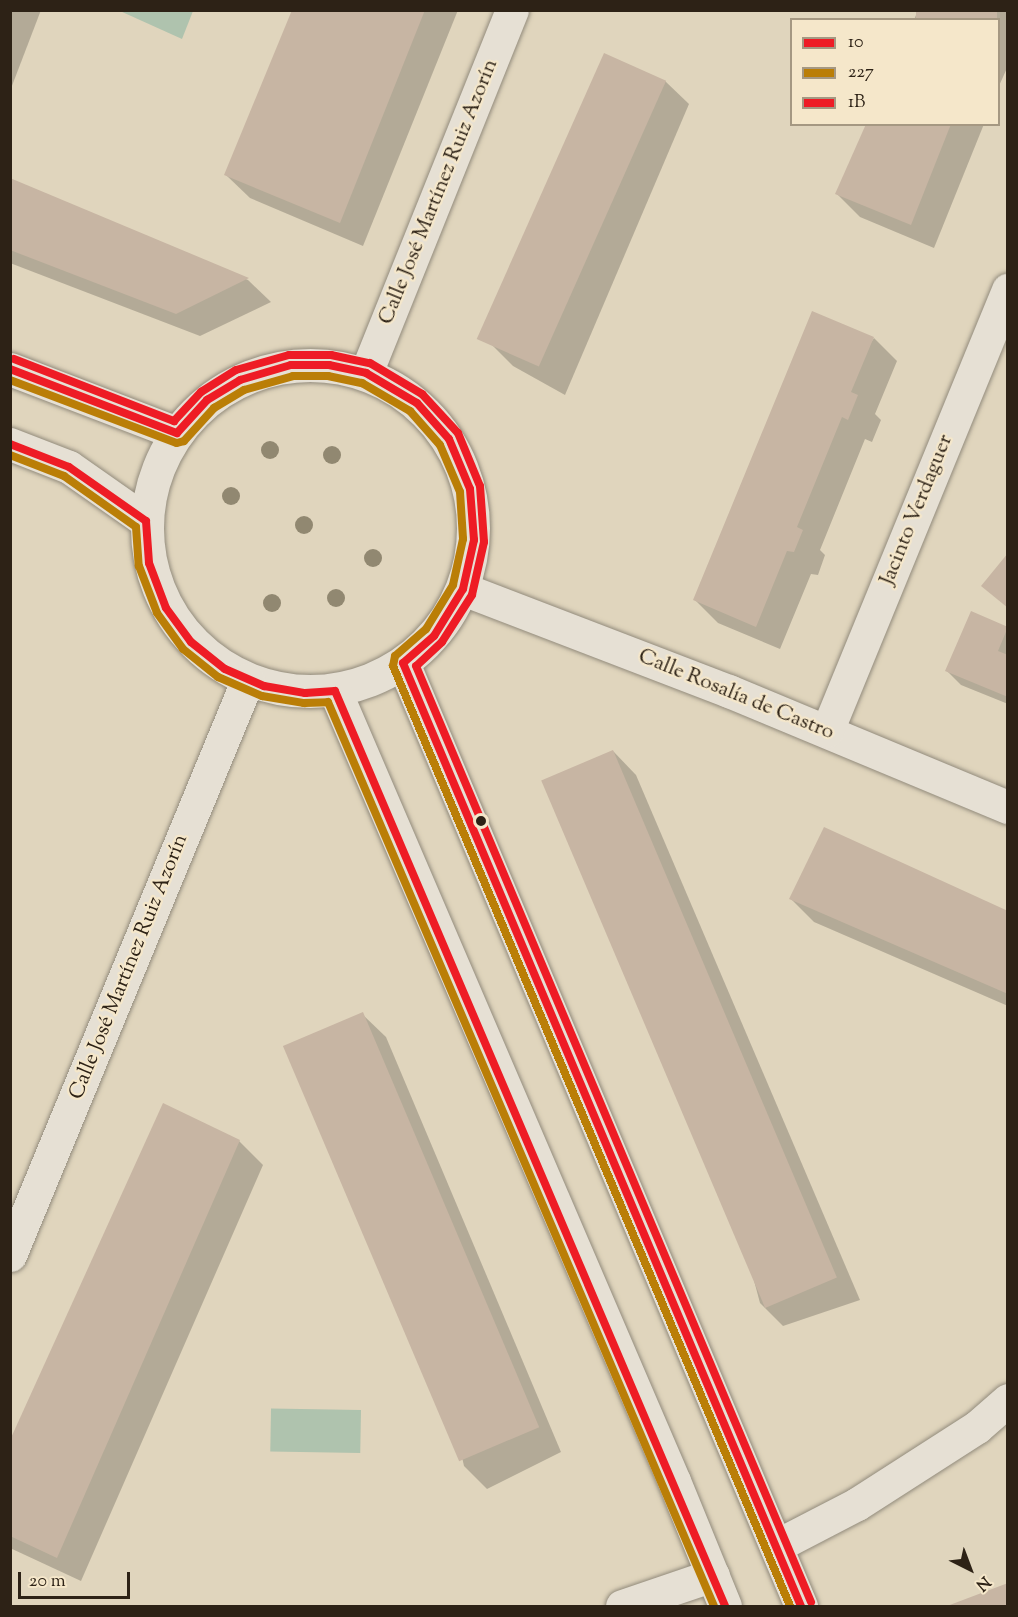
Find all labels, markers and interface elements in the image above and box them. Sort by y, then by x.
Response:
legend [790,18,1000,126]
text: 10 [848,30,863,56]
street label: Calle José Martínez Ruiz Azorín [374,56,504,328]
text: 227 [848,60,874,86]
text: 1B [848,90,865,116]
street label: Jacinto Verdaguer [875,431,959,589]
street label: Calle Rosalía de Castro [634,644,838,746]
unlabelled marker [475,815,487,827]
street label: Calle José Martínez Ruiz Azorín [64,831,194,1103]
north arrow [940,1539,1000,1599]
scale bar [21,1560,134,1598]
text: 20 m [29,1569,66,1595]
text: N [970,1570,995,1596]

